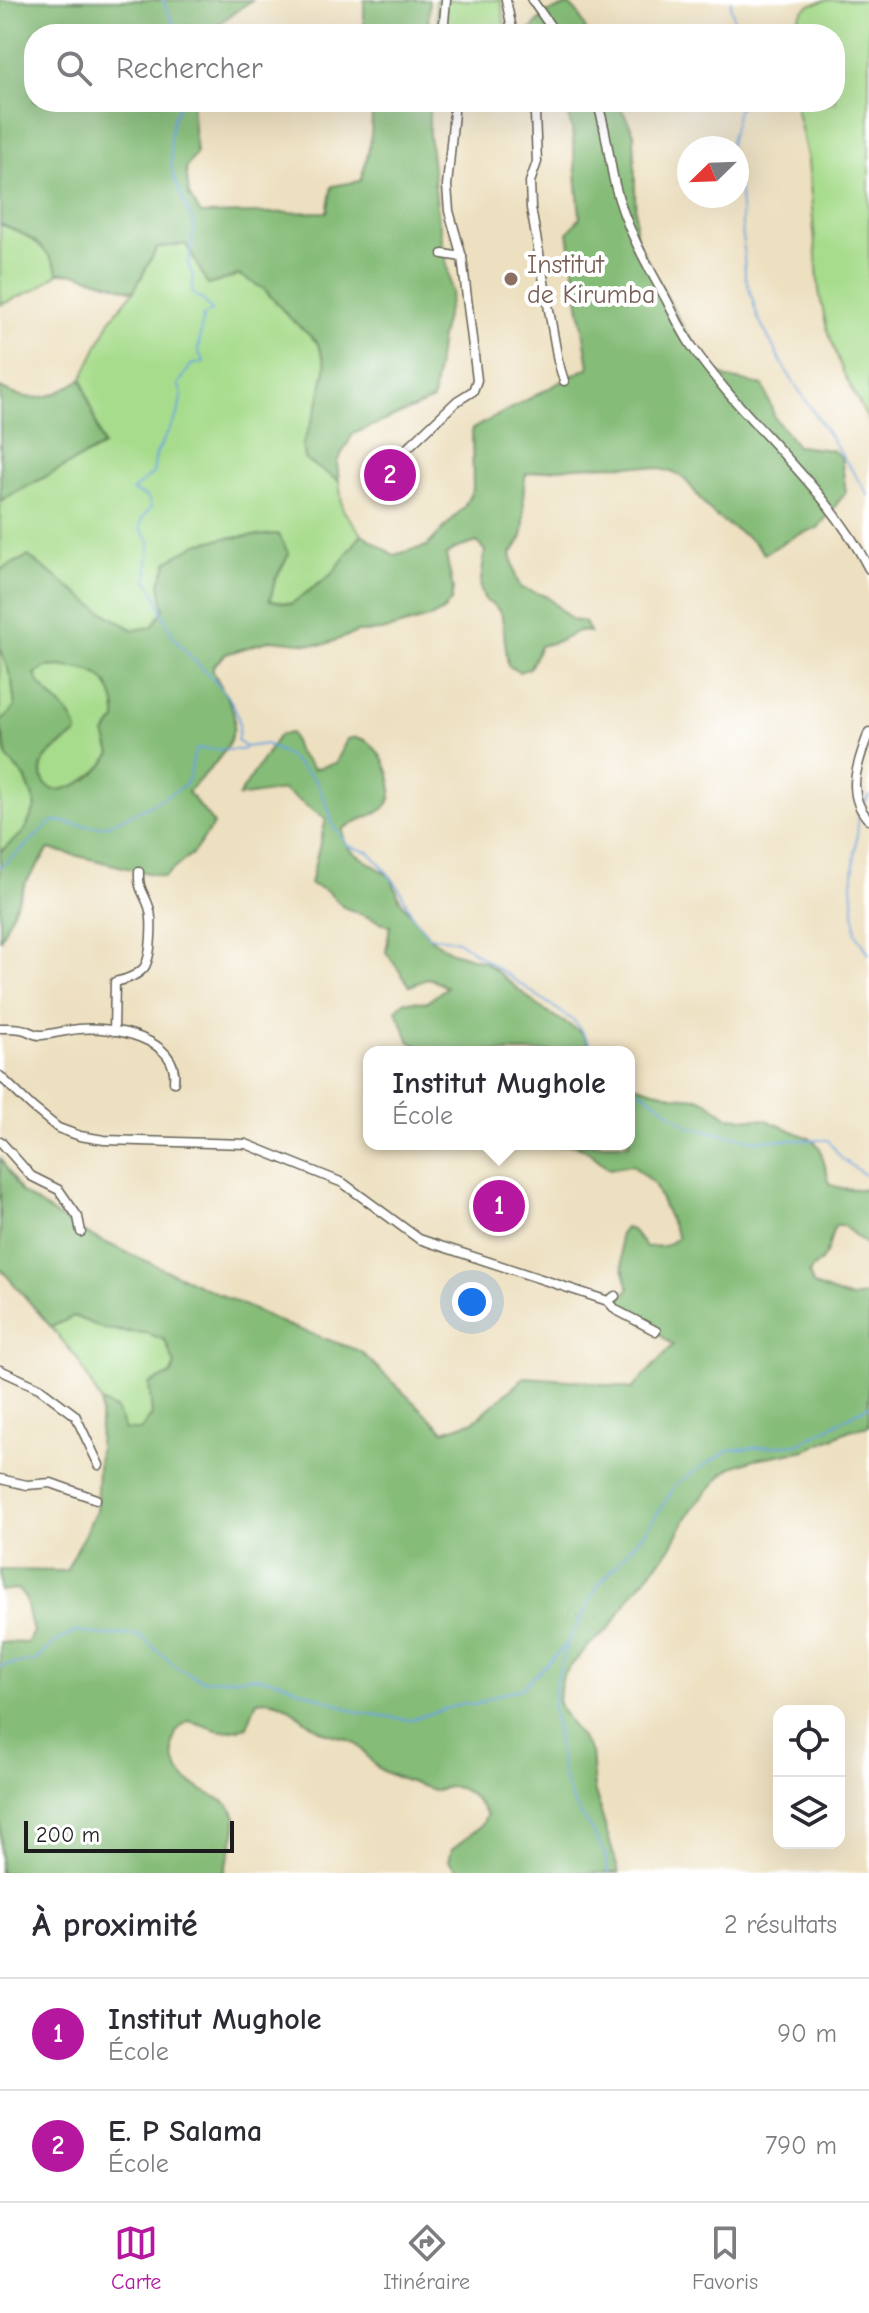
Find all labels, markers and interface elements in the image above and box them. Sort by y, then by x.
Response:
search box [24,24,845,112]
icon: search [52,46,96,90]
text: Rechercher [116,51,263,86]
north arrow [677,136,749,208]
place label: Institut de Kirumba [527,250,655,310]
marker: Institut de Kirumba [502,270,520,288]
pin: 2 [364,445,416,505]
popup [363,1046,635,1150]
text: Institut Mughole [392,1066,606,1101]
text: École [392,1101,453,1131]
pin: 1 [473,1176,525,1236]
your location [452,1282,492,1322]
map controls [773,1705,845,1849]
button: locate [773,1705,845,1777]
button: layers [773,1777,845,1849]
scale bar [24,1817,234,1853]
text: 200 m [36,1822,100,1848]
text: À proximité [32,1905,198,1945]
text: 2 résultats [724,1910,837,1940]
text: Institut Mughole [108,2002,322,2037]
text: 1 [53,2019,63,2049]
text: 90 m [777,2019,837,2049]
text: École [108,2037,169,2067]
text: E. P Salama [108,2114,262,2149]
text: 2 [52,2131,64,2161]
text: 790 m [765,2131,837,2161]
text: École [108,2149,169,2179]
tab: Carte [111,2221,161,2295]
tab: Itinéraire [383,2221,470,2295]
tab: Favoris [692,2221,758,2295]

